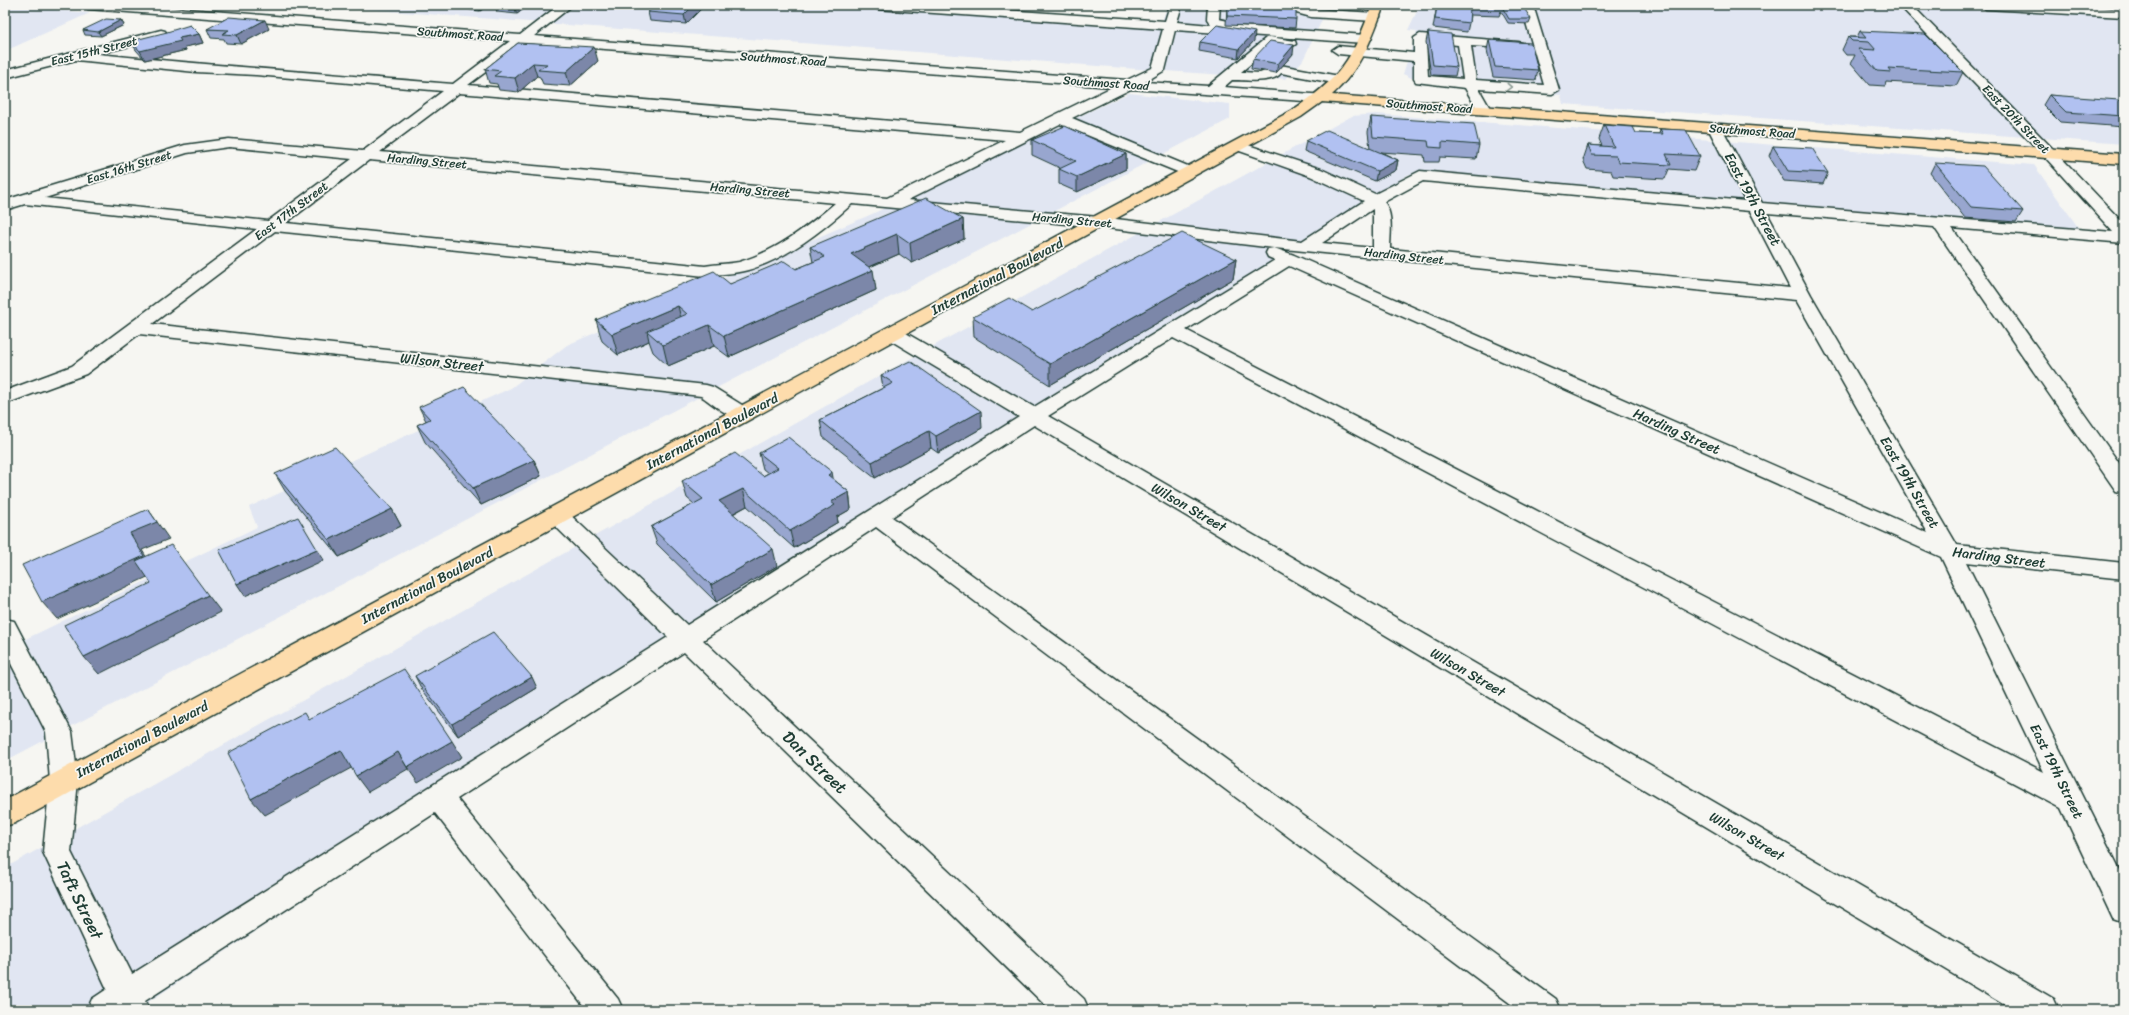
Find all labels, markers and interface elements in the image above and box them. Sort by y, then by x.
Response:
street label: Southmost Road [416,20,505,48]
street label: East 15th Street [48,30,140,72]
street label: Southmost Road [739,45,828,73]
street label: Southmost Road [1062,69,1151,97]
street label: East 20th Street [1977,79,2055,159]
one-way arrow [1506,82,1512,91]
street label: Southmost Road [1385,92,1474,120]
street label: Southmost Road [1708,117,1797,145]
street label: East 16th Street [84,144,174,190]
street label: Harding Street [386,147,468,175]
street label: East 19th Street [1717,148,1788,251]
street label: East 17th Street [249,176,333,246]
street label: Harding Street [709,176,791,204]
street label: Harding Street [1031,206,1113,234]
street label: International Boulevard [926,230,1070,322]
street label: Harding Street [1363,241,1445,271]
street label: Wilson Street [399,346,486,379]
street label: International Boulevard [641,385,785,477]
street label: Harding Street [1629,401,1725,462]
street label: East 19th Street [1873,431,1946,533]
street label: Wilson Street [1146,476,1232,540]
street label: International Boulevard [356,539,500,631]
street label: Harding Street [1951,539,2047,576]
street label: Wilson Street [1425,641,1511,705]
street label: International Boulevard [71,693,215,785]
street label: East 19th Street [2023,719,2090,823]
street label: Dan Street [775,723,855,802]
street label: Wilson Street [1704,805,1790,869]
street label: Taft Street [48,856,112,945]

